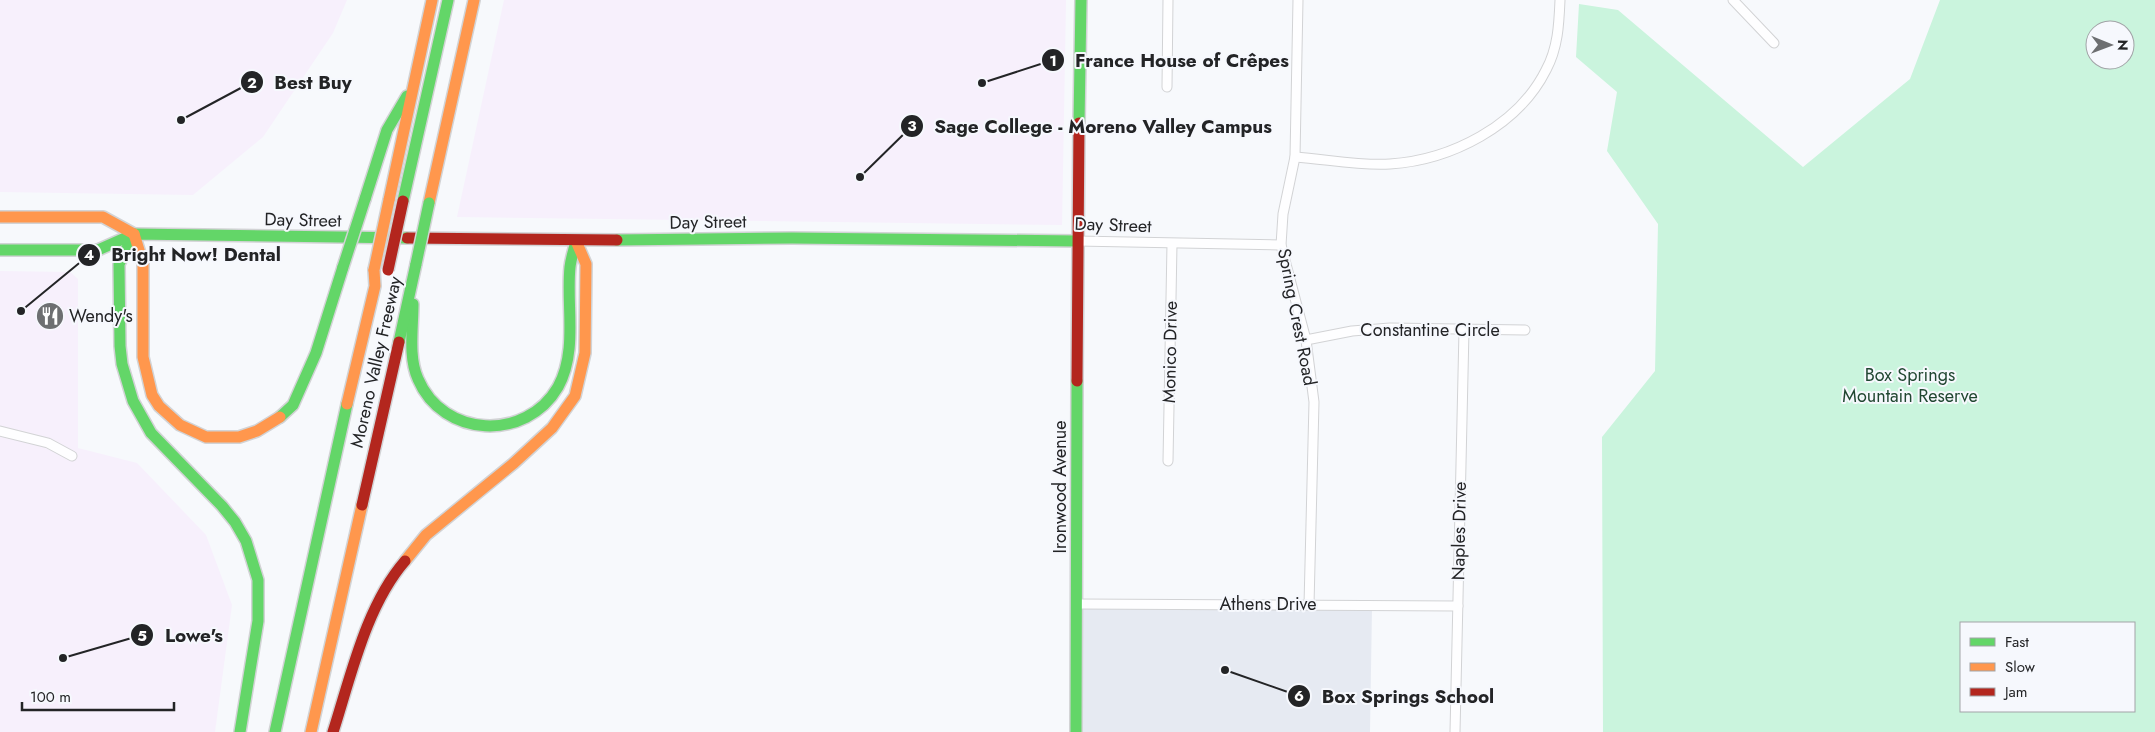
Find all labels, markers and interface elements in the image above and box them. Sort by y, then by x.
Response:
north arrow [2085,20,2135,70]
text: N [2113,39,2133,51]
callout: France House of Crêpes [1041,43,1299,77]
text: France House of Crêpes [1075,47,1289,74]
text: 1 [1049,50,1057,72]
callout: Best Buy [239,65,362,99]
text: Best Buy [274,69,353,96]
text: 2 [247,72,257,94]
callout: Sage College - Moreno Valley Campus [900,109,1282,143]
text: Sage College - Moreno Valley Campus [934,113,1272,140]
text: 3 [907,115,917,137]
street label: Day Street [264,206,342,234]
street label: Day Street [669,208,747,236]
street label: Day Street [1074,211,1153,239]
callout: Bright Now! Dental [76,238,291,272]
text: Bright Now! Dental [111,241,281,268]
text: 4 [84,244,94,266]
street label: Spring Crest Road [1271,246,1323,388]
street label: Moreno Valley Freeway [344,274,408,450]
restaurant icon: Wendy's [35,301,65,331]
street label: Monico Drive [1156,301,1184,403]
place label: Wendy's [69,303,133,329]
street label: Constantine Circle [1360,317,1500,343]
park label: Box Springs Mountain Reserve [1842,362,1978,409]
street label: Ironwood Avenue [1047,421,1073,553]
street label: Naples Drive [1445,481,1473,581]
street label: Athens Drive [1219,591,1317,617]
callout: Lowe's [130,618,233,652]
text: Lowe's [165,622,223,649]
legend [1960,622,2135,712]
text: 5 [137,625,147,647]
text: Fast [2005,631,2029,653]
text: Slow [2005,656,2036,678]
callout: Box Springs School [1287,679,1504,713]
scale bar [22,680,175,712]
text: Jam [2003,681,2028,703]
text: Box Springs School [1322,683,1494,710]
text: 6 [1294,685,1304,707]
text: 100 m [30,686,71,708]

